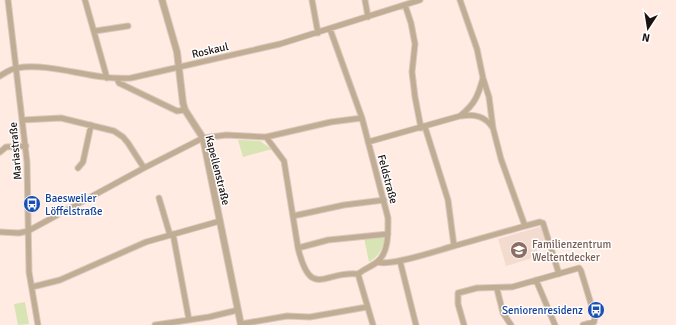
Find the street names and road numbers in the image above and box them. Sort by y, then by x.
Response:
street label: Roskaul [190,40,230,61]
street label: Mariastraße [7,122,24,180]
street label: Kapellenstraße [203,134,233,207]
street label: Feldstraße [375,153,400,205]

